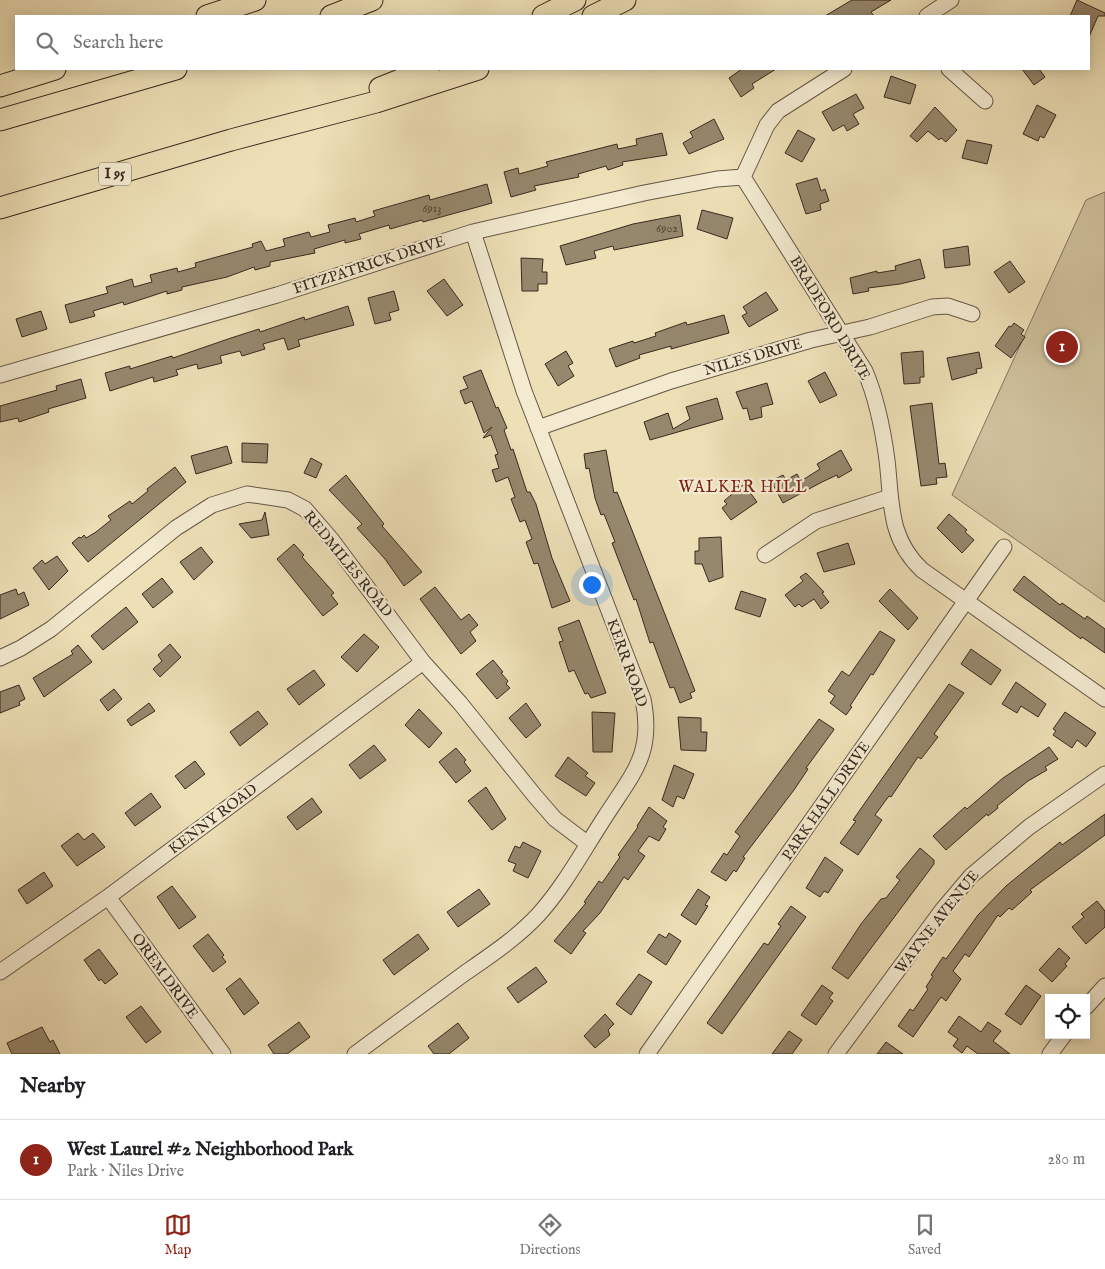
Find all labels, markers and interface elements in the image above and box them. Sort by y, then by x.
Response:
search box [15,15,1090,70]
icon: search [33,29,61,57]
text: Search here [73,31,164,55]
road number: I 95 [99,162,131,185]
house number: 6913 [422,201,442,216]
house number: 6902 [656,221,678,236]
street label: FITZPATRICK DRIVE [291,231,447,299]
street label: BRADFORD DRIVE [785,253,875,383]
pin: 1 [1046,328,1078,366]
street label: NILES DRIVE [702,334,804,380]
district label: WALKER HILL [678,478,808,498]
street label: REDMILES ROAD [299,507,397,621]
your location [579,572,605,598]
street label: KERR ROAD [602,616,652,710]
street label: PARK HALL DRIVE [778,738,874,864]
street label: KENNY ROAD [165,779,261,859]
street label: WAYNE AVENUE [891,866,983,978]
street label: OREM DRIVE [128,929,202,1023]
map controls [1045,994,1090,1039]
button: locate [1045,994,1090,1039]
text: Nearby [20,1073,85,1100]
text: West Laurel #2 Neighborhood Park [67,1138,354,1162]
text: 1 [33,1150,39,1170]
text: 280 m [1048,1150,1085,1170]
text: Park · Niles Drive [67,1162,184,1182]
tab: Map [164,1211,192,1259]
tab: Directions [519,1211,580,1259]
tab: Saved [908,1211,941,1259]

